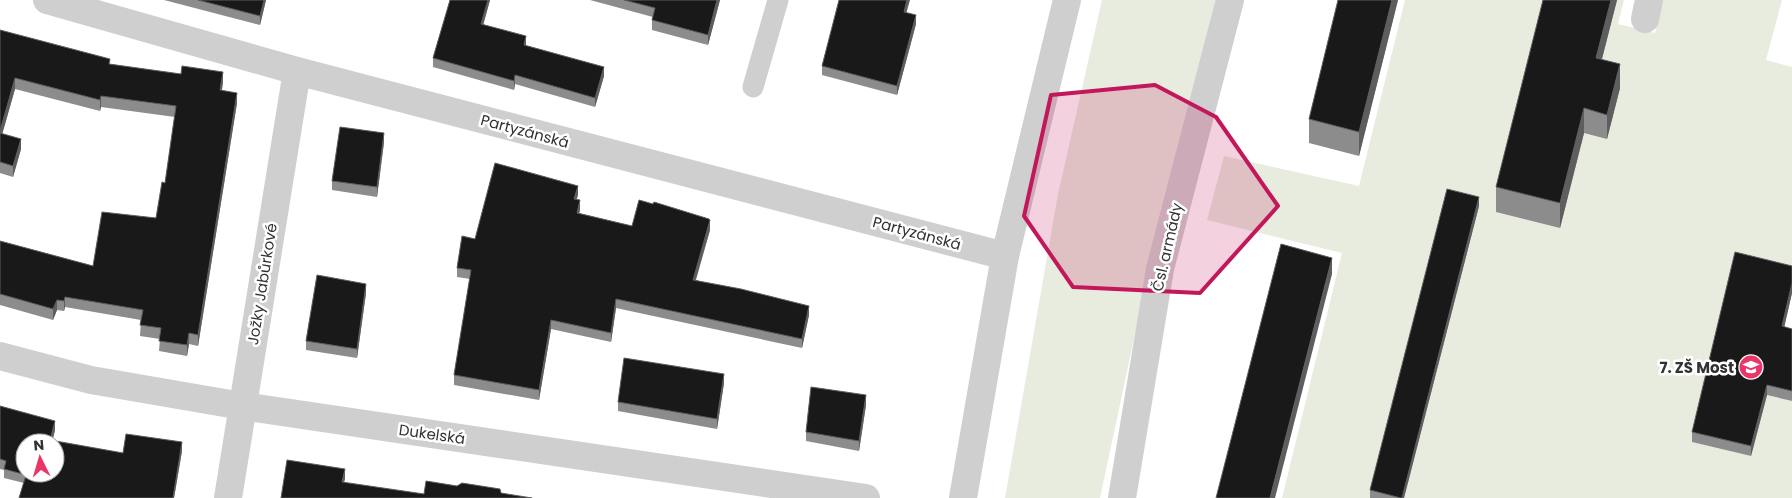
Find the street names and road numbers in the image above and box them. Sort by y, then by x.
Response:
street label: Partyzánská [479,109,571,153]
street label: Čsl. armády [1147,200,1187,293]
street label: Partyzánská [871,211,963,255]
street label: Jožky Jabůrkové [242,222,282,346]
street label: Dukelská [398,419,466,449]

